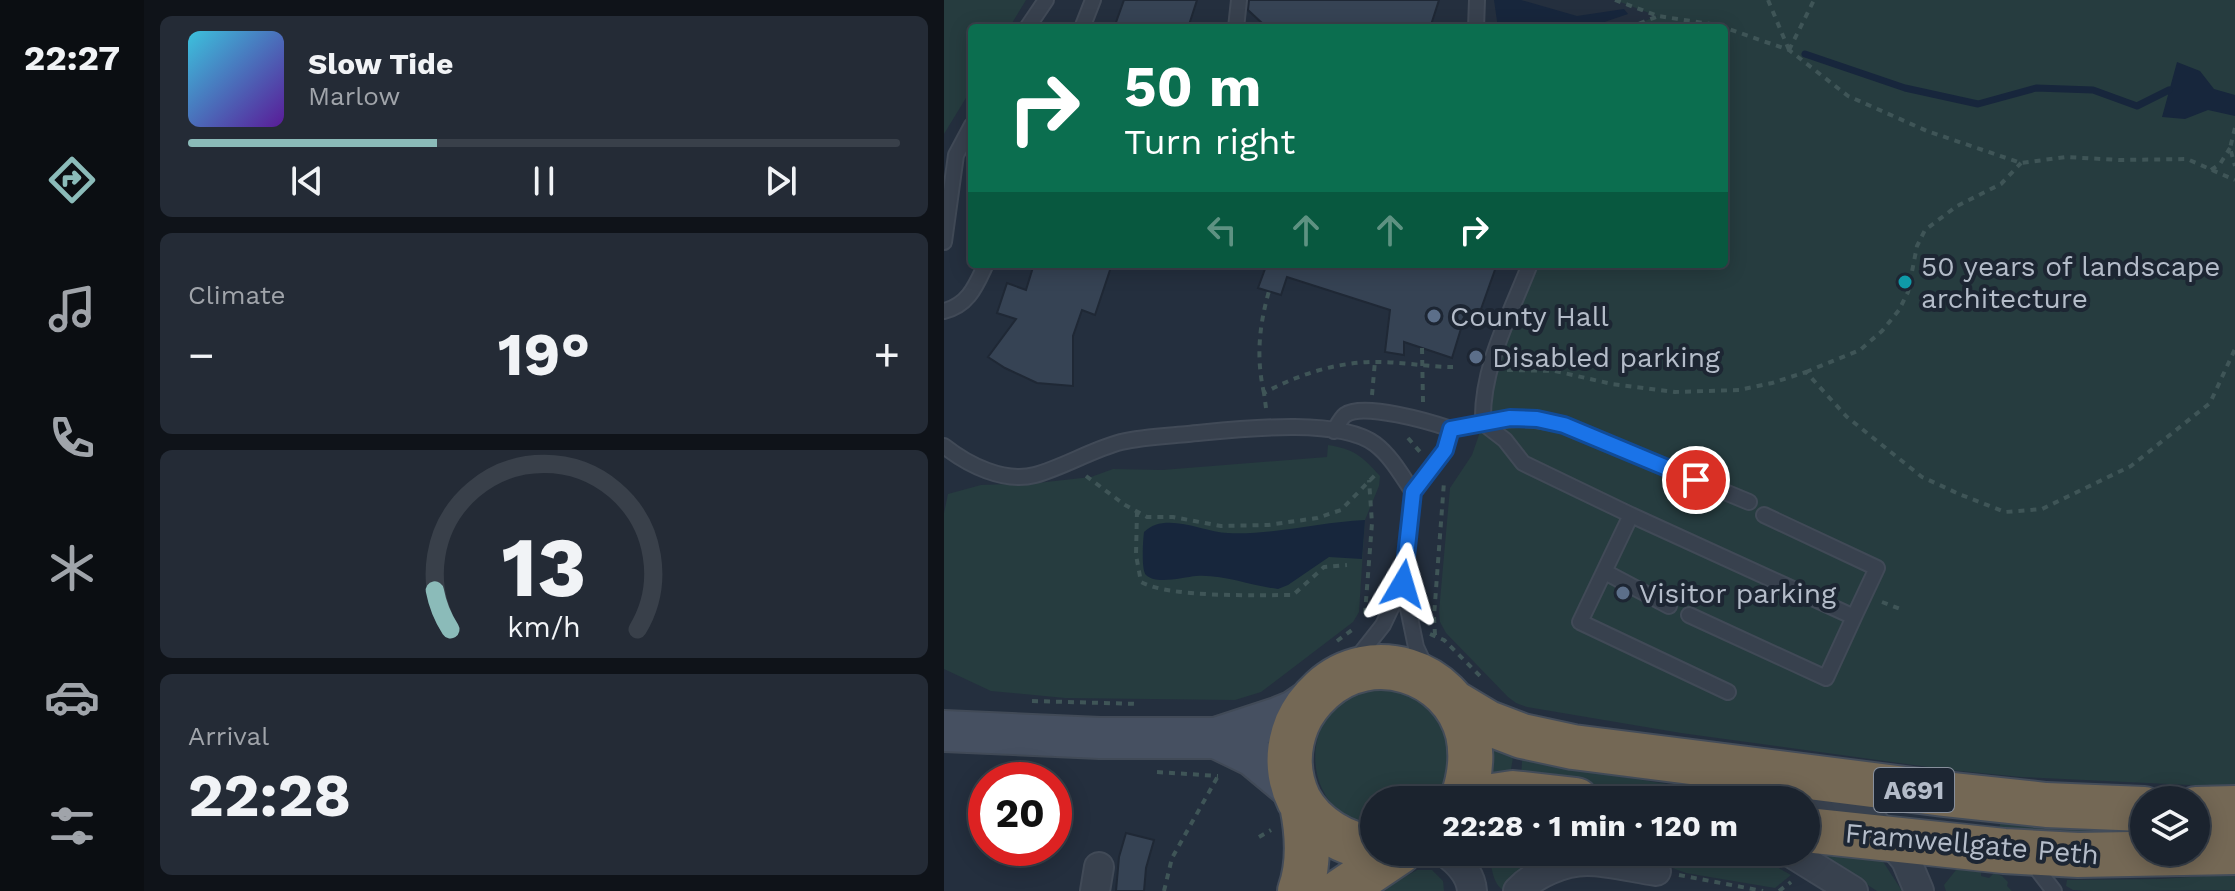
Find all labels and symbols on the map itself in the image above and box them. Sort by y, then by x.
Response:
place label: 50 years of landscape architecture [1921,250,2220,315]
marker: 50 years of landscape architecture [1896,273,1914,291]
place label: County Hall [1450,300,1609,333]
marker: County Hall [1425,307,1443,325]
place label: Disabled parking [1492,341,1720,374]
marker: Disabled parking [1467,348,1485,366]
pin [1662,446,1730,514]
position arrow [1361,542,1445,626]
place label: Visitor parking [1639,577,1836,610]
marker: Visitor parking [1614,584,1632,602]
speed limit sign: 20 [968,762,1072,866]
road number: A691 [1874,768,1954,812]
street label: Framwellgate Peth [1844,816,2100,872]

